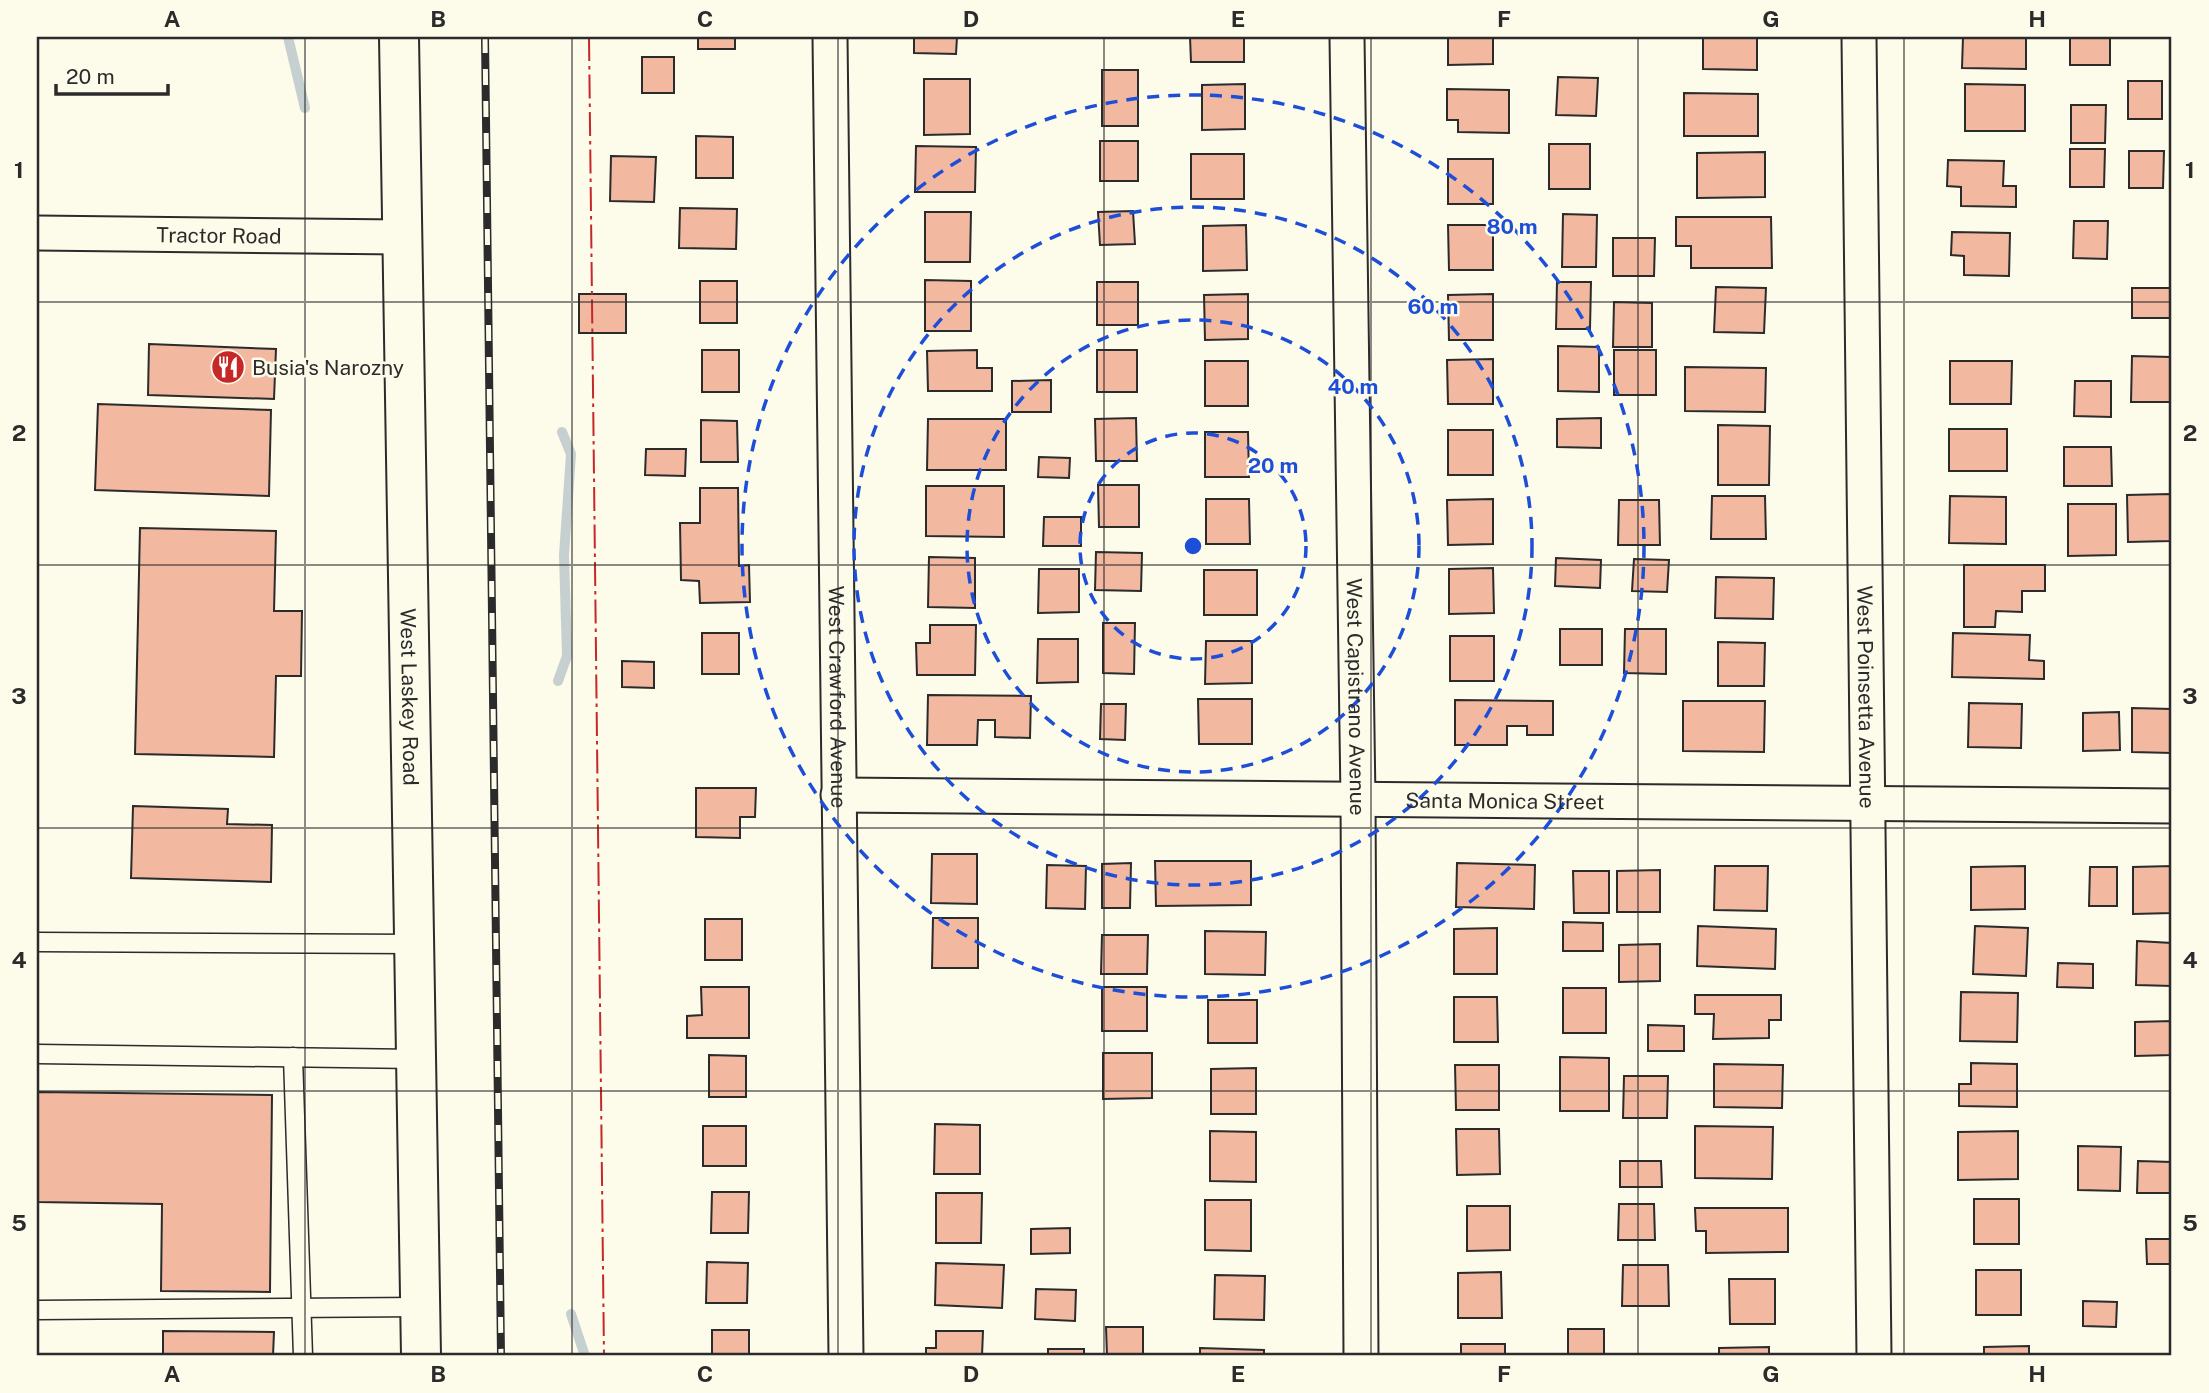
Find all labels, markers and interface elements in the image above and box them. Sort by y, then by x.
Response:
text: A [164,5,181,32]
text: B [430,5,446,32]
text: C [697,5,713,32]
text: D [963,5,979,32]
text: E [1231,5,1245,32]
text: F [1497,5,1511,32]
text: G [1762,5,1780,32]
text: H [2028,5,2046,32]
scale bar [56,52,168,96]
text: 20 m [66,64,115,89]
text: 1 [14,156,24,183]
text: 1 [2185,156,2195,183]
text: 80 m [1486,214,1538,239]
street label: Tractor Road [156,222,282,248]
text: 60 m [1408,294,1458,319]
restaurant icon: Busia's Narozny [209,348,247,386]
place label: Busia's Narozny [252,355,404,380]
text: 40 m [1328,374,1378,399]
text: 2 [12,419,26,446]
text: 2 [2183,419,2197,446]
text: 20 m [1248,453,1298,478]
centre of rings [1181,534,1205,558]
street label: West Capistrano Avenue [1342,578,1371,816]
street label: West Crawford Avenue [824,585,852,808]
street label: West Poinsetta Avenue [1853,585,1880,809]
street label: West Laskey Road [396,608,424,786]
text: 3 [11,682,27,709]
text: 3 [2182,682,2198,709]
street label: Santa Monica Street [1405,787,1605,814]
text: 4 [11,946,27,973]
text: 4 [2182,946,2198,973]
text: 5 [11,1209,27,1236]
text: 5 [2182,1209,2198,1236]
text: A [164,1360,181,1387]
text: B [430,1360,446,1387]
text: C [697,1360,713,1387]
text: D [963,1360,979,1387]
text: E [1231,1360,1245,1387]
text: F [1497,1360,1511,1387]
text: G [1762,1360,1780,1387]
text: H [2028,1360,2046,1387]

